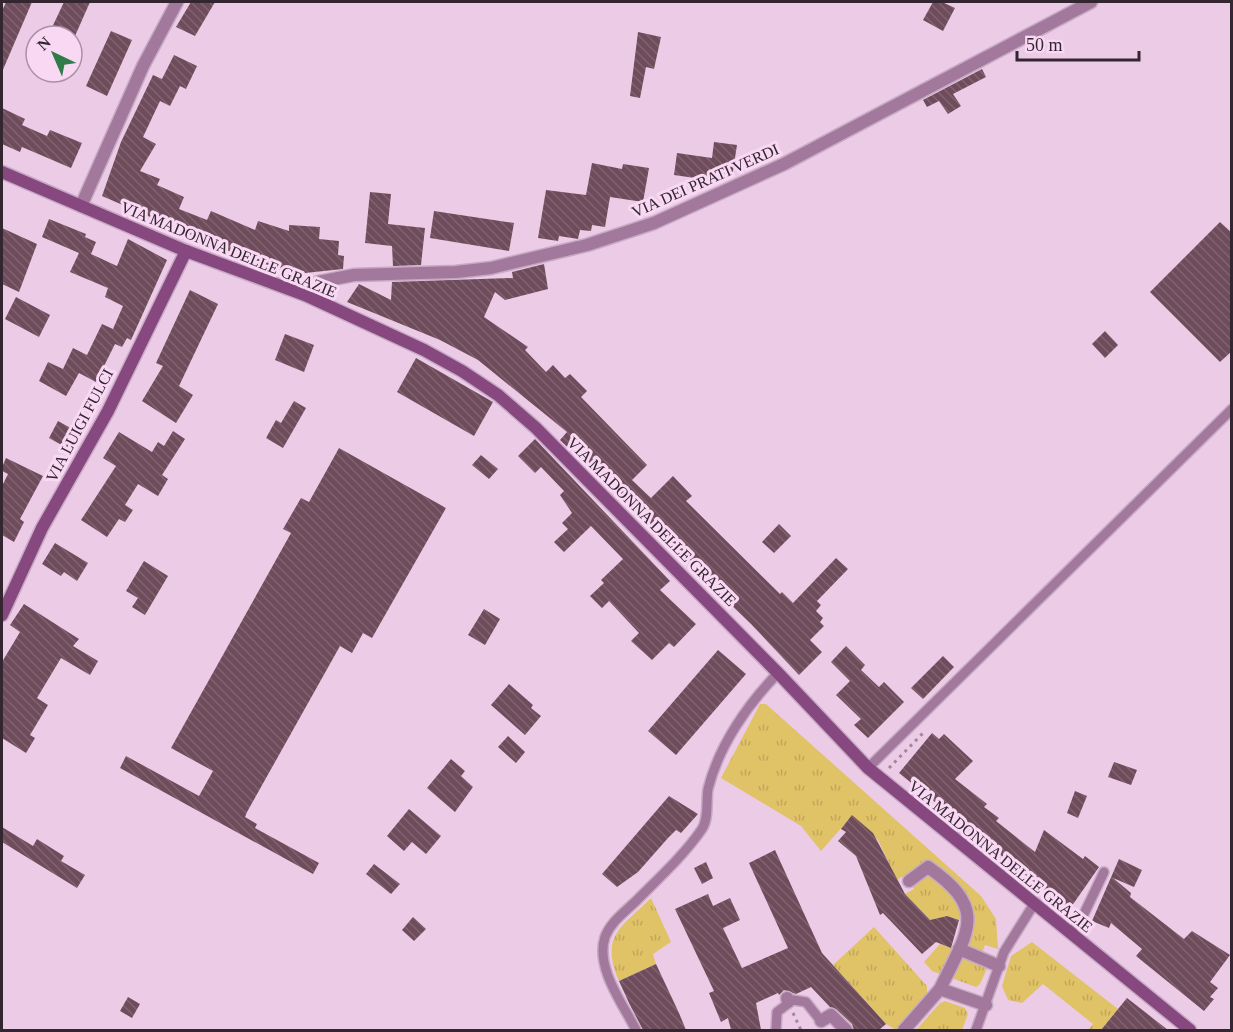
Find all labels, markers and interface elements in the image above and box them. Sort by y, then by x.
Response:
north arrow [24,24,84,84]
scale bar [1017,24,1138,62]
text: N [34,33,54,54]
text: 50 m [1026,35,1063,55]
street label: VIA DEI PRATI VERDI [629,140,781,221]
street label: VIA MADONNA DELLE GRAZIE [118,198,339,301]
street label: VIA LUIGI FULCI [43,366,116,485]
street label: VIA MADONNA DELLE GRAZIE [564,433,740,609]
street label: VIA MADONNA DELLE GRAZIE [905,777,1096,936]

